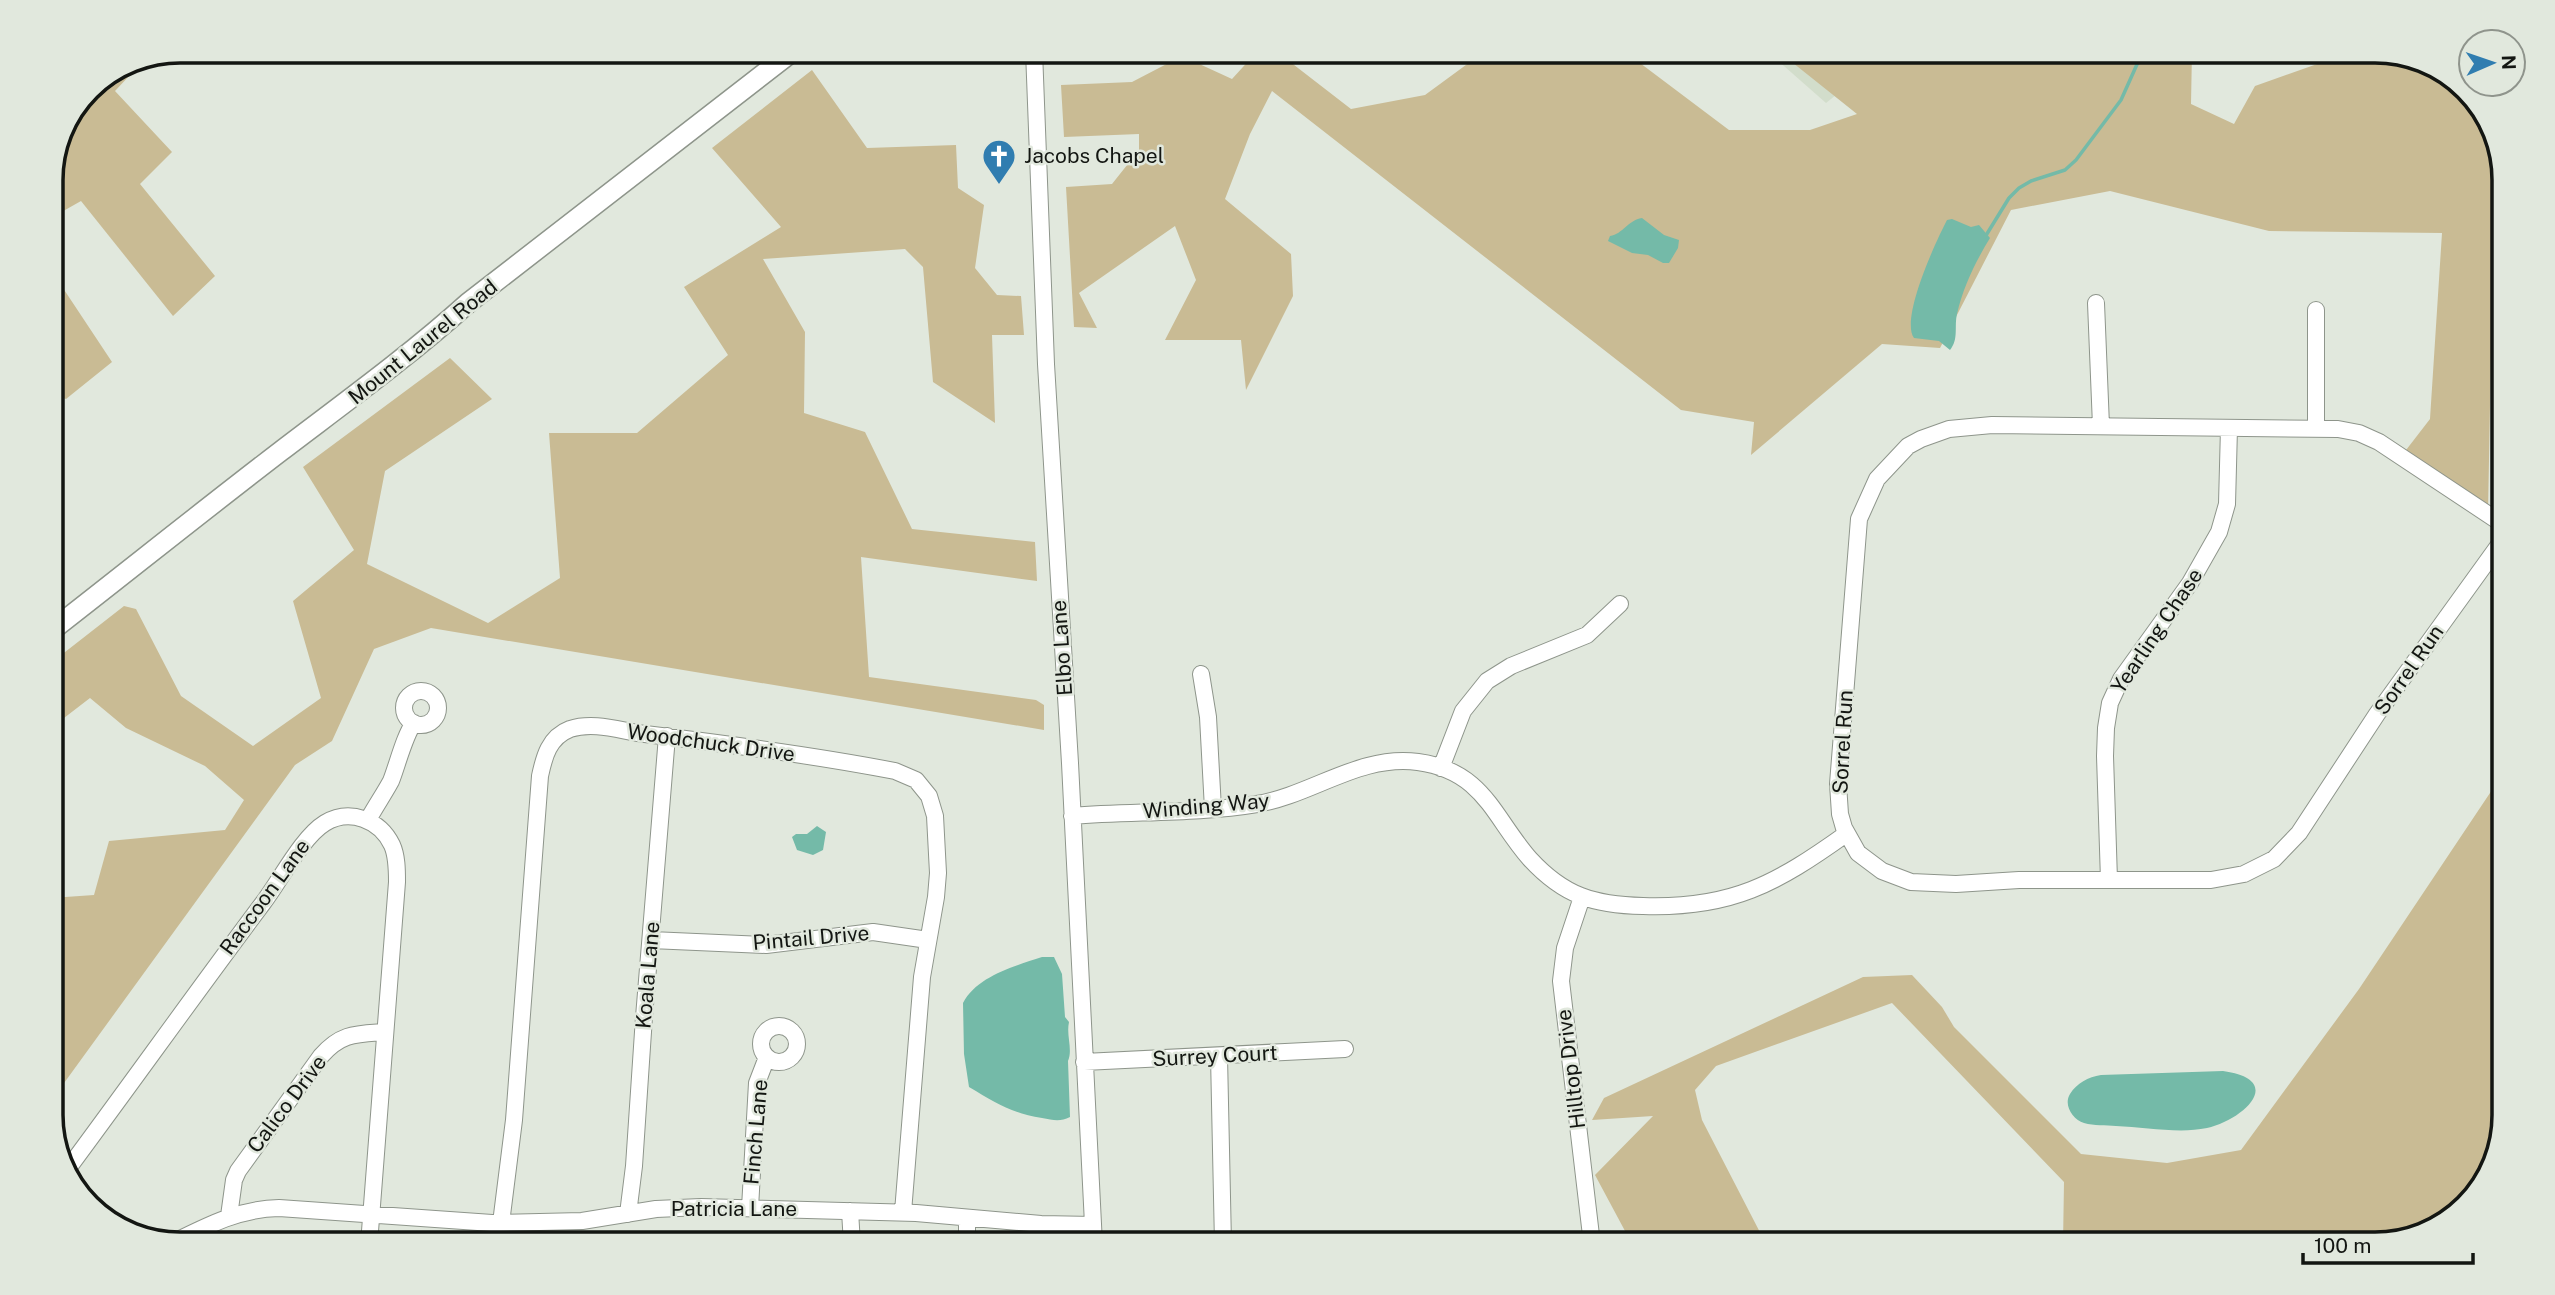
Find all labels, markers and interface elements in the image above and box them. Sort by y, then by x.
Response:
north arrow [2457,28,2527,98]
text: N [2498,55,2520,70]
church icon: Jacobs Chapel [980,137,1018,186]
place label: Jacobs Chapel [1024,143,1164,168]
street label: Mount Laurel Road [343,274,502,409]
street label: Yearling Chase [2106,563,2208,698]
street label: Elbo Lane [1046,599,1077,697]
street label: Sorrel Run [2369,620,2449,719]
street label: Sorrel Run [1827,689,1858,795]
street label: Woodchuck Drive [625,718,797,767]
street label: Winding Way [1142,788,1270,823]
street label: Raccoon Lane [214,834,315,959]
street label: Koala Lane [630,920,665,1030]
street label: Pintail Drive [752,920,870,955]
street label: Hilltop Drive [1551,1008,1590,1130]
street label: Surrey Court [1152,1040,1278,1071]
street label: Calico Drive [242,1050,331,1157]
street label: Finch Lane [738,1078,773,1186]
street label: Patricia Lane [671,1196,797,1221]
scale bar [2303,1222,2473,1266]
text: 100 m [2314,1233,2371,1258]

